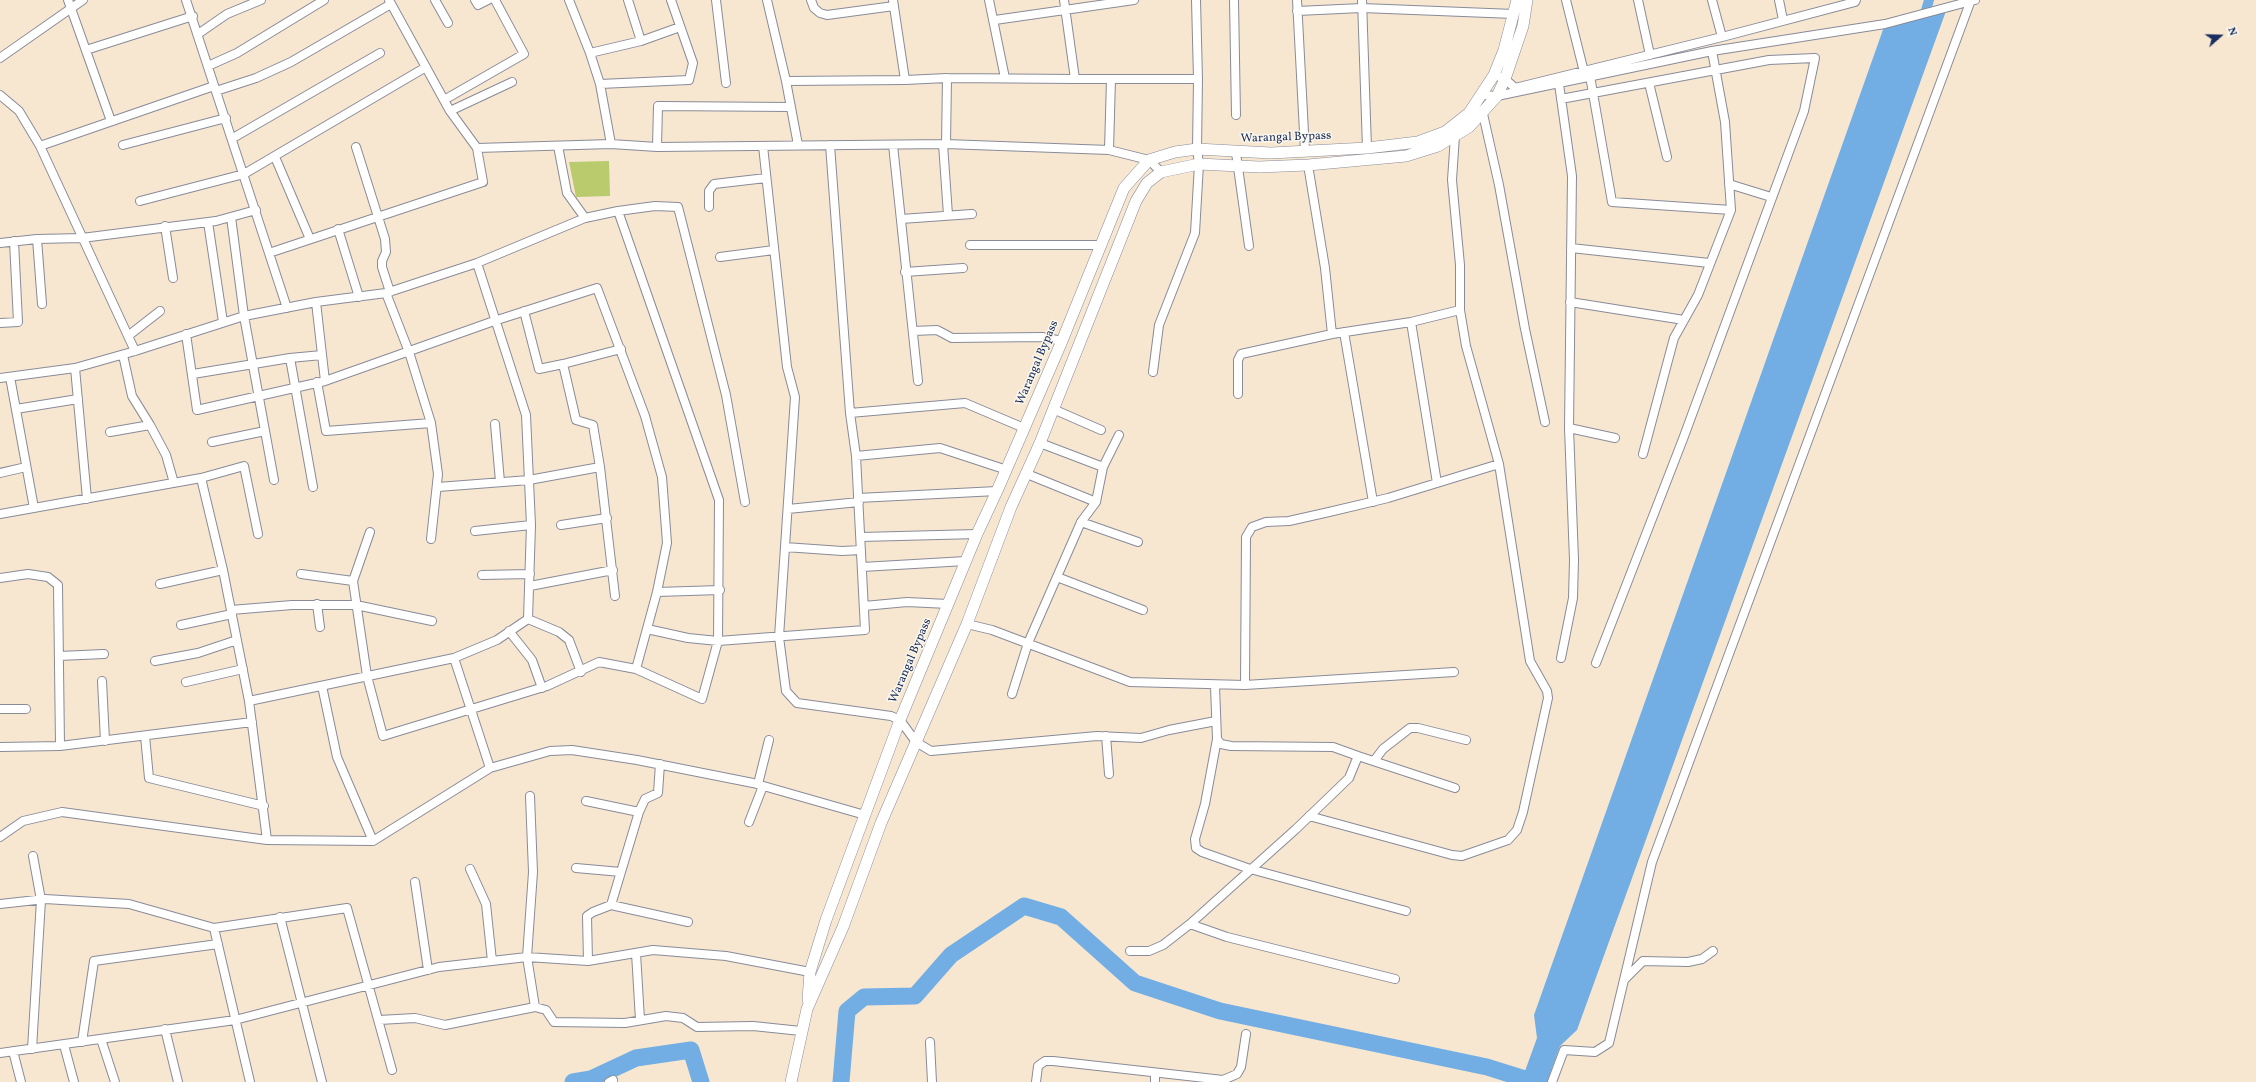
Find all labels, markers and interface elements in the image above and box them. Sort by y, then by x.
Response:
north arrow [2200,16,2240,56]
text: N [2223,25,2240,38]
street label: Warangal Bypass [1241,129,1331,147]
street label: Warangal Bypass [1014,319,1062,407]
street label: Warangal Bypass [887,617,935,705]

